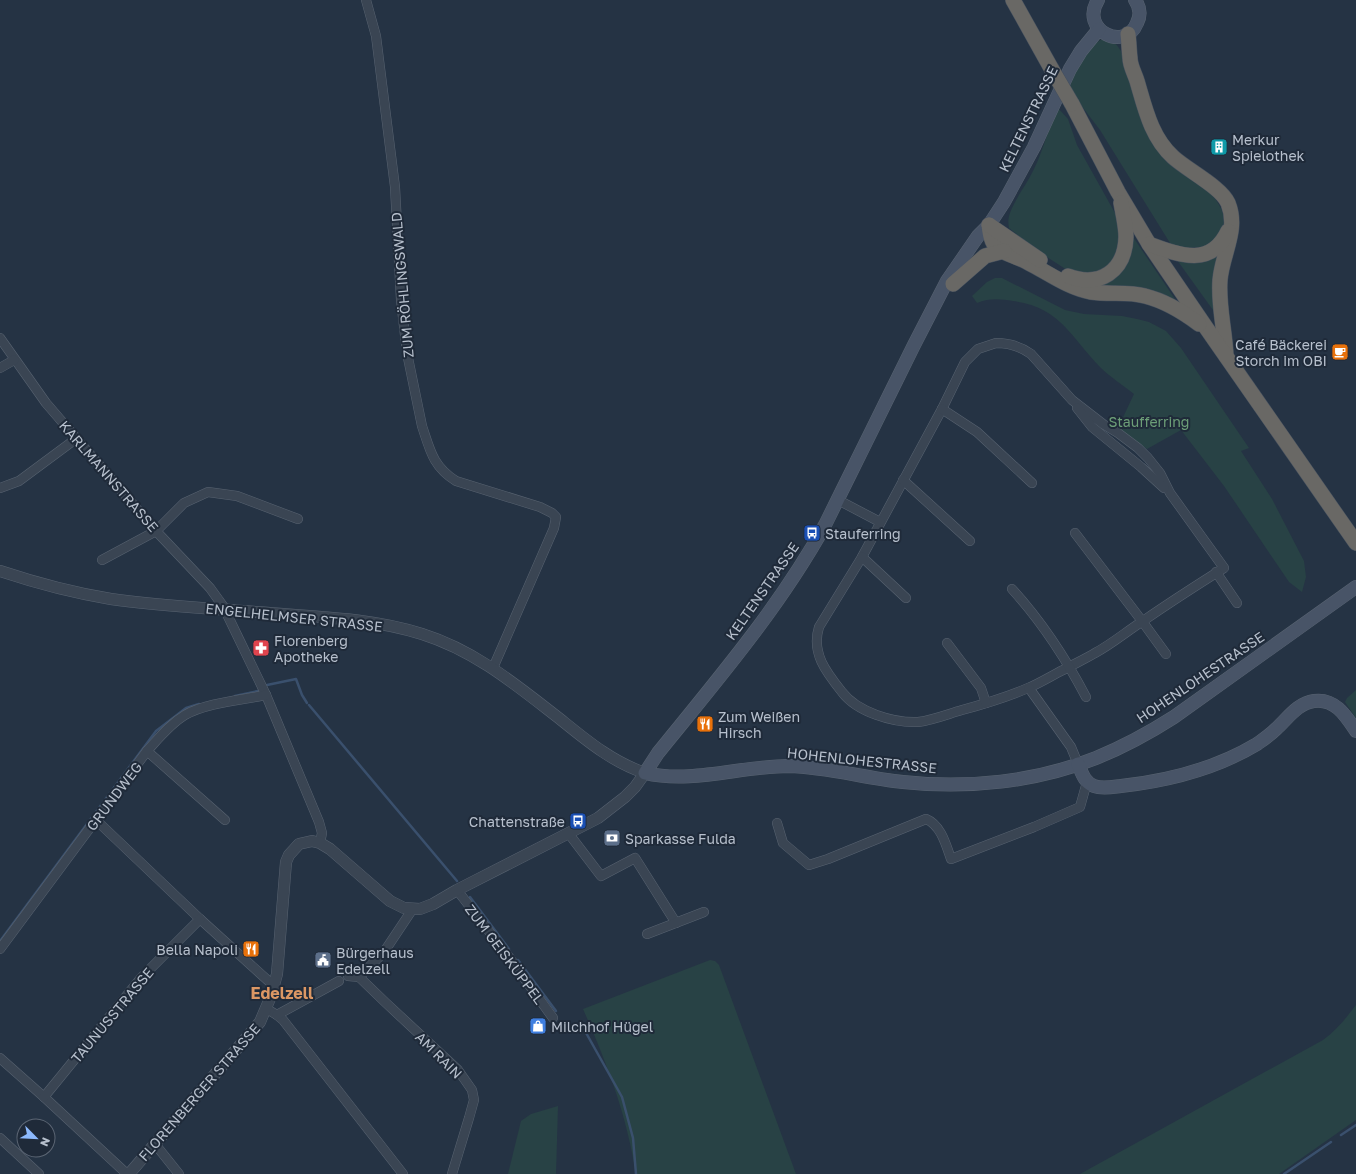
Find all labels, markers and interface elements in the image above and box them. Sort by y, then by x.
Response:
street label: KELTENSTRASSE [995,63,1061,175]
place label: Merkur Spielothek [1232,131,1305,164]
building icon: Merkur Spielothek [1209,137,1229,157]
street label: ZUM RÖHLINGSWALD [387,211,417,359]
place label: Café Bäckerei Storch im OBI [1235,336,1327,369]
cafe icon: Café Bäckerei Storch im OBI [1330,342,1350,362]
park label: Staufferring [1109,413,1189,430]
street label: KARLMANNSTRASSE [56,417,162,535]
bus stop icon: Stauferring [802,523,822,543]
place label: Stauferring [825,525,901,542]
street label: KELTENSTRASSE [722,539,802,643]
street label: ENGELHELMSER STRASSE [205,599,383,635]
street label: HOHENLOHESTRASSE [1133,628,1267,726]
place label: Florenberg Apotheke [274,632,348,665]
pharmacy icon: Florenberg Apotheke [251,638,271,658]
place label: Zum Weißen Hirsch [718,708,800,741]
restaurant icon: Zum Weißen Hirsch [695,714,715,734]
street label: HOHENLOHESTRASSE [786,744,938,776]
street label: GRUNDWEG [83,758,145,834]
bus stop icon: Chattenstraße [568,811,588,831]
place label: Chattenstraße [469,813,565,830]
bank icon: Sparkasse Fulda [602,828,622,848]
place label: Sparkasse Fulda [625,830,736,847]
street label: ZUM GEISKÜPPEL [462,901,548,1007]
restaurant icon: Bella Napoli [241,939,261,959]
place label: Bella Napoli [156,941,238,958]
place label: Bürgerhaus Edelzell [336,944,414,977]
public building icon: Bürgerhaus Edelzell [313,950,333,970]
street label: TAUNUSSTRASSE [67,964,157,1066]
district label: Edelzell [251,983,314,1003]
shop icon: Milchhof Hügel [528,1016,548,1036]
place label: Milchhof Hügel [551,1018,653,1035]
street label: FLORENBERGER STRASSE [135,1020,263,1164]
street label: AM RAIN [412,1028,466,1082]
north arrow [16,1118,56,1158]
text: N [38,1136,53,1149]

